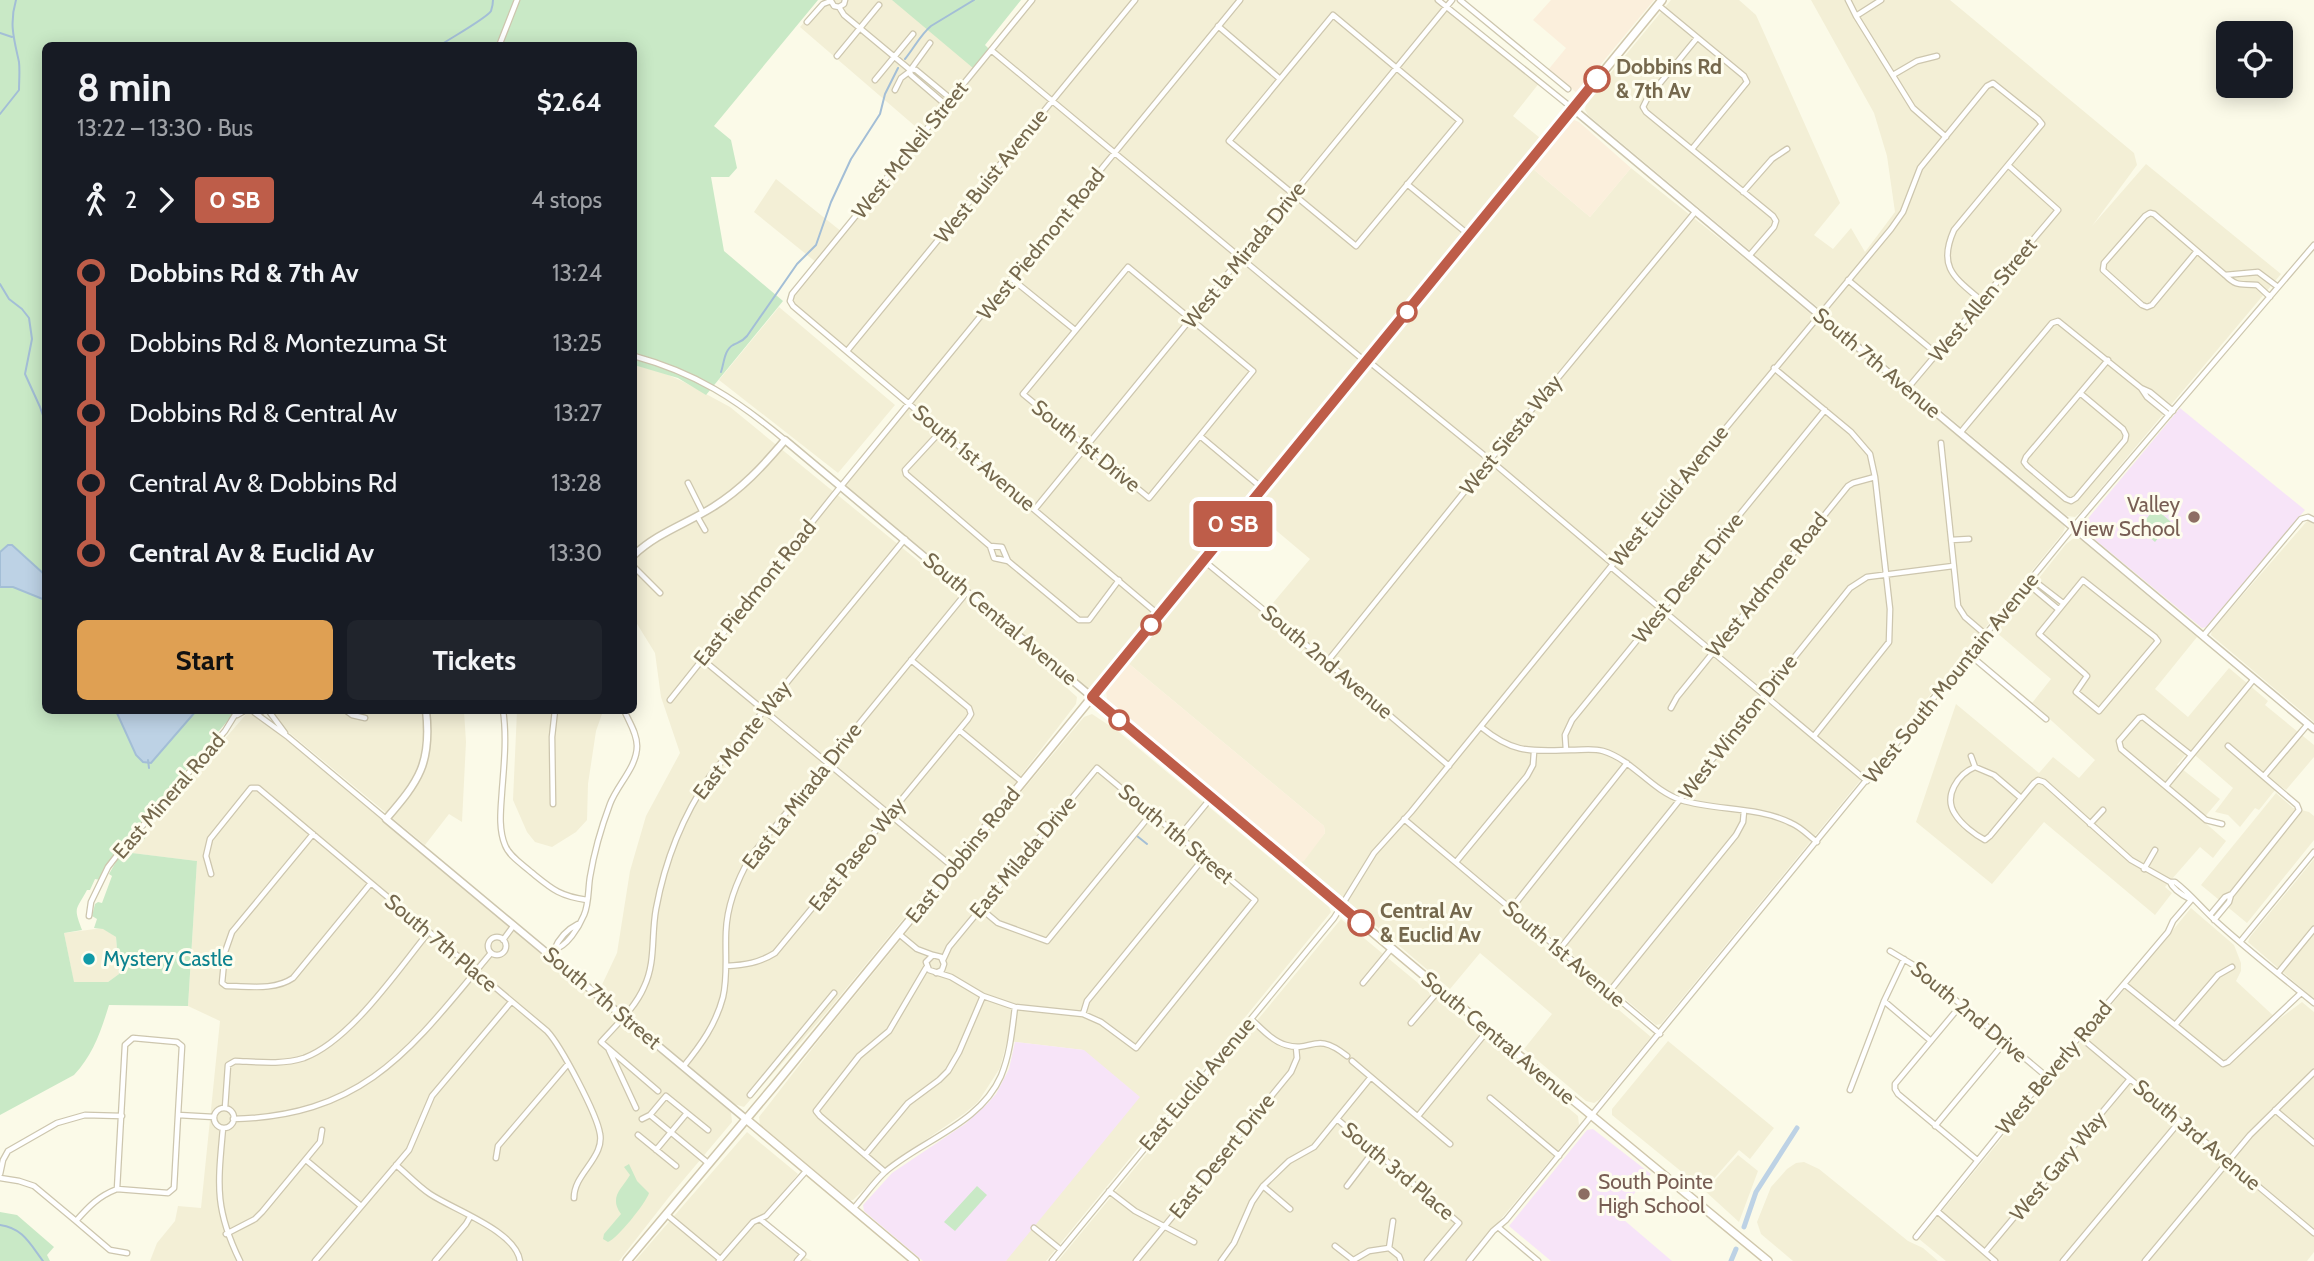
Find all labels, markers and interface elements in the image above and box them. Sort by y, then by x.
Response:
map controls [2216,21,2293,98]
button: locate [2216,21,2293,98]
place label: Dobbins Rd & 7th Av [1616,54,1722,103]
text: 8 min [77,64,172,111]
marker: Dobbins Rd & 7th Av [1584,66,1610,92]
street label: West McNeil Street [846,76,973,224]
text: $2.64 [537,86,602,118]
street label: West Buist Avenue [929,103,1052,248]
text: 13:22 – 13:30 · Bus [77,114,253,142]
street label: West Piedmont Road [972,163,1109,325]
street label: West la Mirada Drive [1177,176,1311,333]
icon: walk [77,181,115,219]
icon: forward [147,181,185,219]
text: 0 SB [209,185,260,214]
text: 2 [125,186,137,214]
text: 4 stops [531,186,602,214]
street label: West Allen Street [1924,233,2042,367]
text: Dobbins Rd & 7th Av [129,257,359,289]
text: 13:24 [552,259,602,287]
unlabelled marker [1397,302,1417,322]
street label: South 7th Avenue [1809,302,1946,423]
text: Dobbins Rd & Montezuma St [129,327,447,359]
text: 13:25 [553,329,602,357]
street label: West Siesta Way [1454,369,1567,500]
street label: South 1st Drive [1027,394,1146,497]
text: Dobbins Rd & Central Av [129,397,397,429]
text: 13:27 [554,399,602,427]
street label: South 1st Avenue [908,399,1041,516]
street label: West Euclid Avenue [1604,420,1733,571]
text: Central Av & Dobbins Rd [129,467,397,499]
text: 13:28 [551,469,602,497]
place label: Valley View School [2070,492,2180,541]
line badge: 0 SB [1184,501,1282,547]
street label: West Desert Drive [1627,507,1748,648]
street label: West Ardmore Road [1701,507,1833,662]
text: 0 SB [1207,509,1259,538]
marker: Valley View School [2186,509,2202,525]
street label: East Piedmont Road [688,515,821,670]
text: Central Av & Euclid Av [129,537,374,569]
text: 13:30 [549,539,602,567]
street label: South Central Avenue [918,547,1082,690]
street label: West South Mountain Avenue [1858,567,2044,788]
street label: South 2nd Avenue [1257,599,1398,724]
unlabelled marker [1141,615,1161,635]
button: Start [77,620,333,700]
button: Tickets [347,620,602,700]
street label: West Winston Drive [1673,649,1802,804]
street label: East Monte Way [687,675,796,804]
unlabelled marker [1109,710,1129,730]
street label: East La Mirada Drive [737,717,867,874]
street label: East Mineral Road [107,728,230,863]
street label: South 1th Street [1114,778,1239,889]
street label: East Dobbins Road [900,782,1025,928]
street label: East Milada Drive [964,790,1081,923]
street label: East Paseo Way [803,791,910,916]
street label: South 7th Place [380,888,503,997]
street label: South 1st Avenue [1498,895,1631,1012]
place label: Central Av & Euclid Av [1380,898,1481,947]
marker: Central Av & Euclid Av [1348,910,1374,936]
street label: South 7th Street [538,941,666,1054]
place label: Mystery Castle [103,946,233,971]
marker: Mystery Castle [81,951,97,967]
street label: South 2nd Drive [1906,956,2033,1068]
street label: South Central Avenue [1416,966,1580,1109]
street label: West Beverly Road [1990,996,2117,1140]
street label: East Euclid Avenue [1134,1012,1260,1155]
street label: South 3rd Avenue [2128,1074,2266,1195]
street label: East Desert Drive [1164,1088,1280,1223]
street label: West Gary Way [2004,1105,2111,1226]
street label: South 3rd Place [1337,1116,1460,1225]
place label: South Pointe High School [1598,1169,1713,1218]
marker: South Pointe High School [1576,1186,1592,1202]

